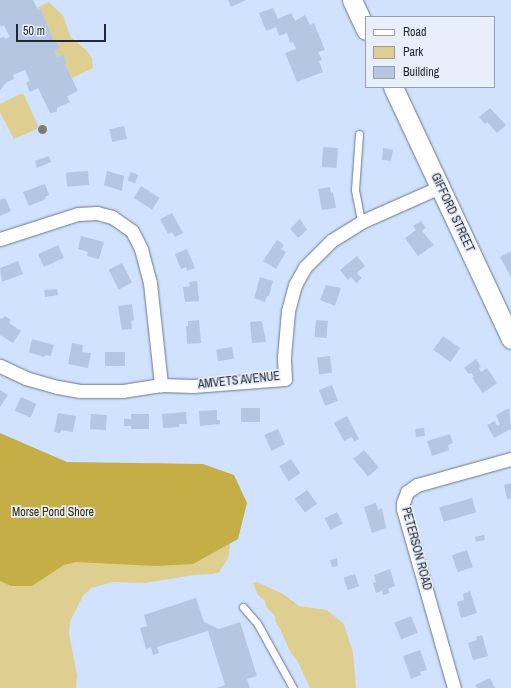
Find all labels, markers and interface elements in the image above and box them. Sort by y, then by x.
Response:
scale bar [18,16,108,42]
legend [365,16,495,88]
text: 50 m [23,23,45,39]
text: Road [403,24,427,40]
text: Park [403,44,423,60]
text: Building [403,64,439,80]
street label: GIFFORD STREET [427,171,477,255]
street label: AMVETS AVENUE [197,370,281,392]
park label: Morse Pond Shore [12,506,94,520]
street label: PETERSON ROAD [398,506,434,592]

